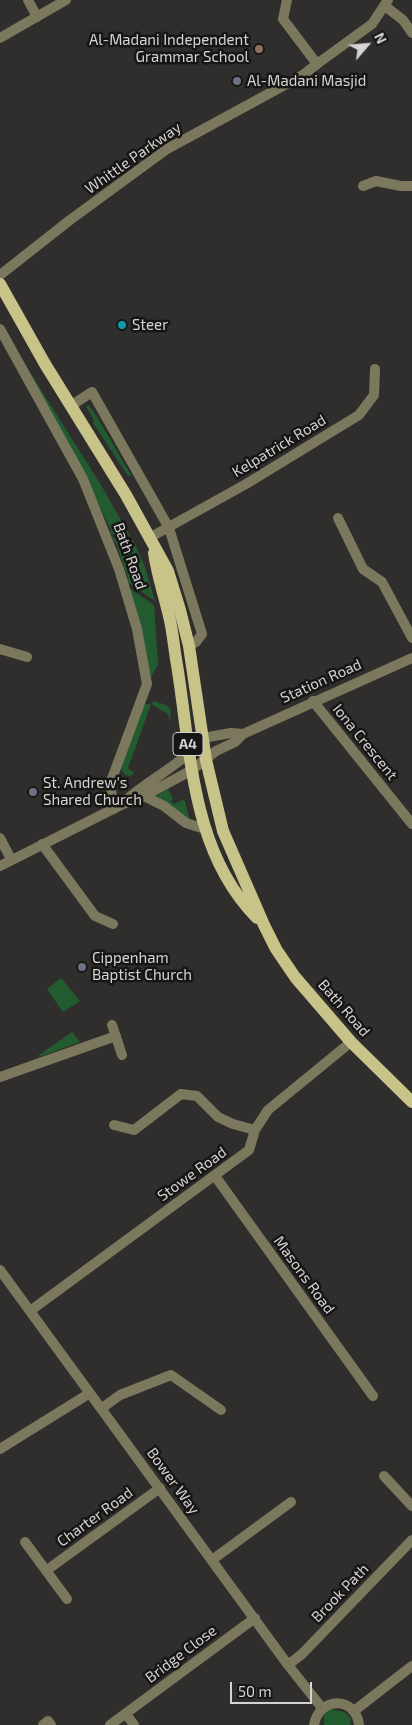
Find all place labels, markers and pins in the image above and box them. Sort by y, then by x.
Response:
place label: Al-Madani Independent Grammar School [89,31,249,66]
marker: Al-Madani Independent Grammar School [253,43,265,55]
place label: Al-Madani Masjid [247,72,366,90]
marker: Al-Madani Masjid [231,75,243,87]
place label: Steer [132,316,168,334]
marker: Steer [116,319,128,331]
place label: St. Andrew's Shared Church [43,774,142,809]
marker: St. Andrew's Shared Church [27,786,39,798]
place label: Cippenham Baptist Church [92,949,192,984]
marker: Cippenham Baptist Church [76,961,88,973]

